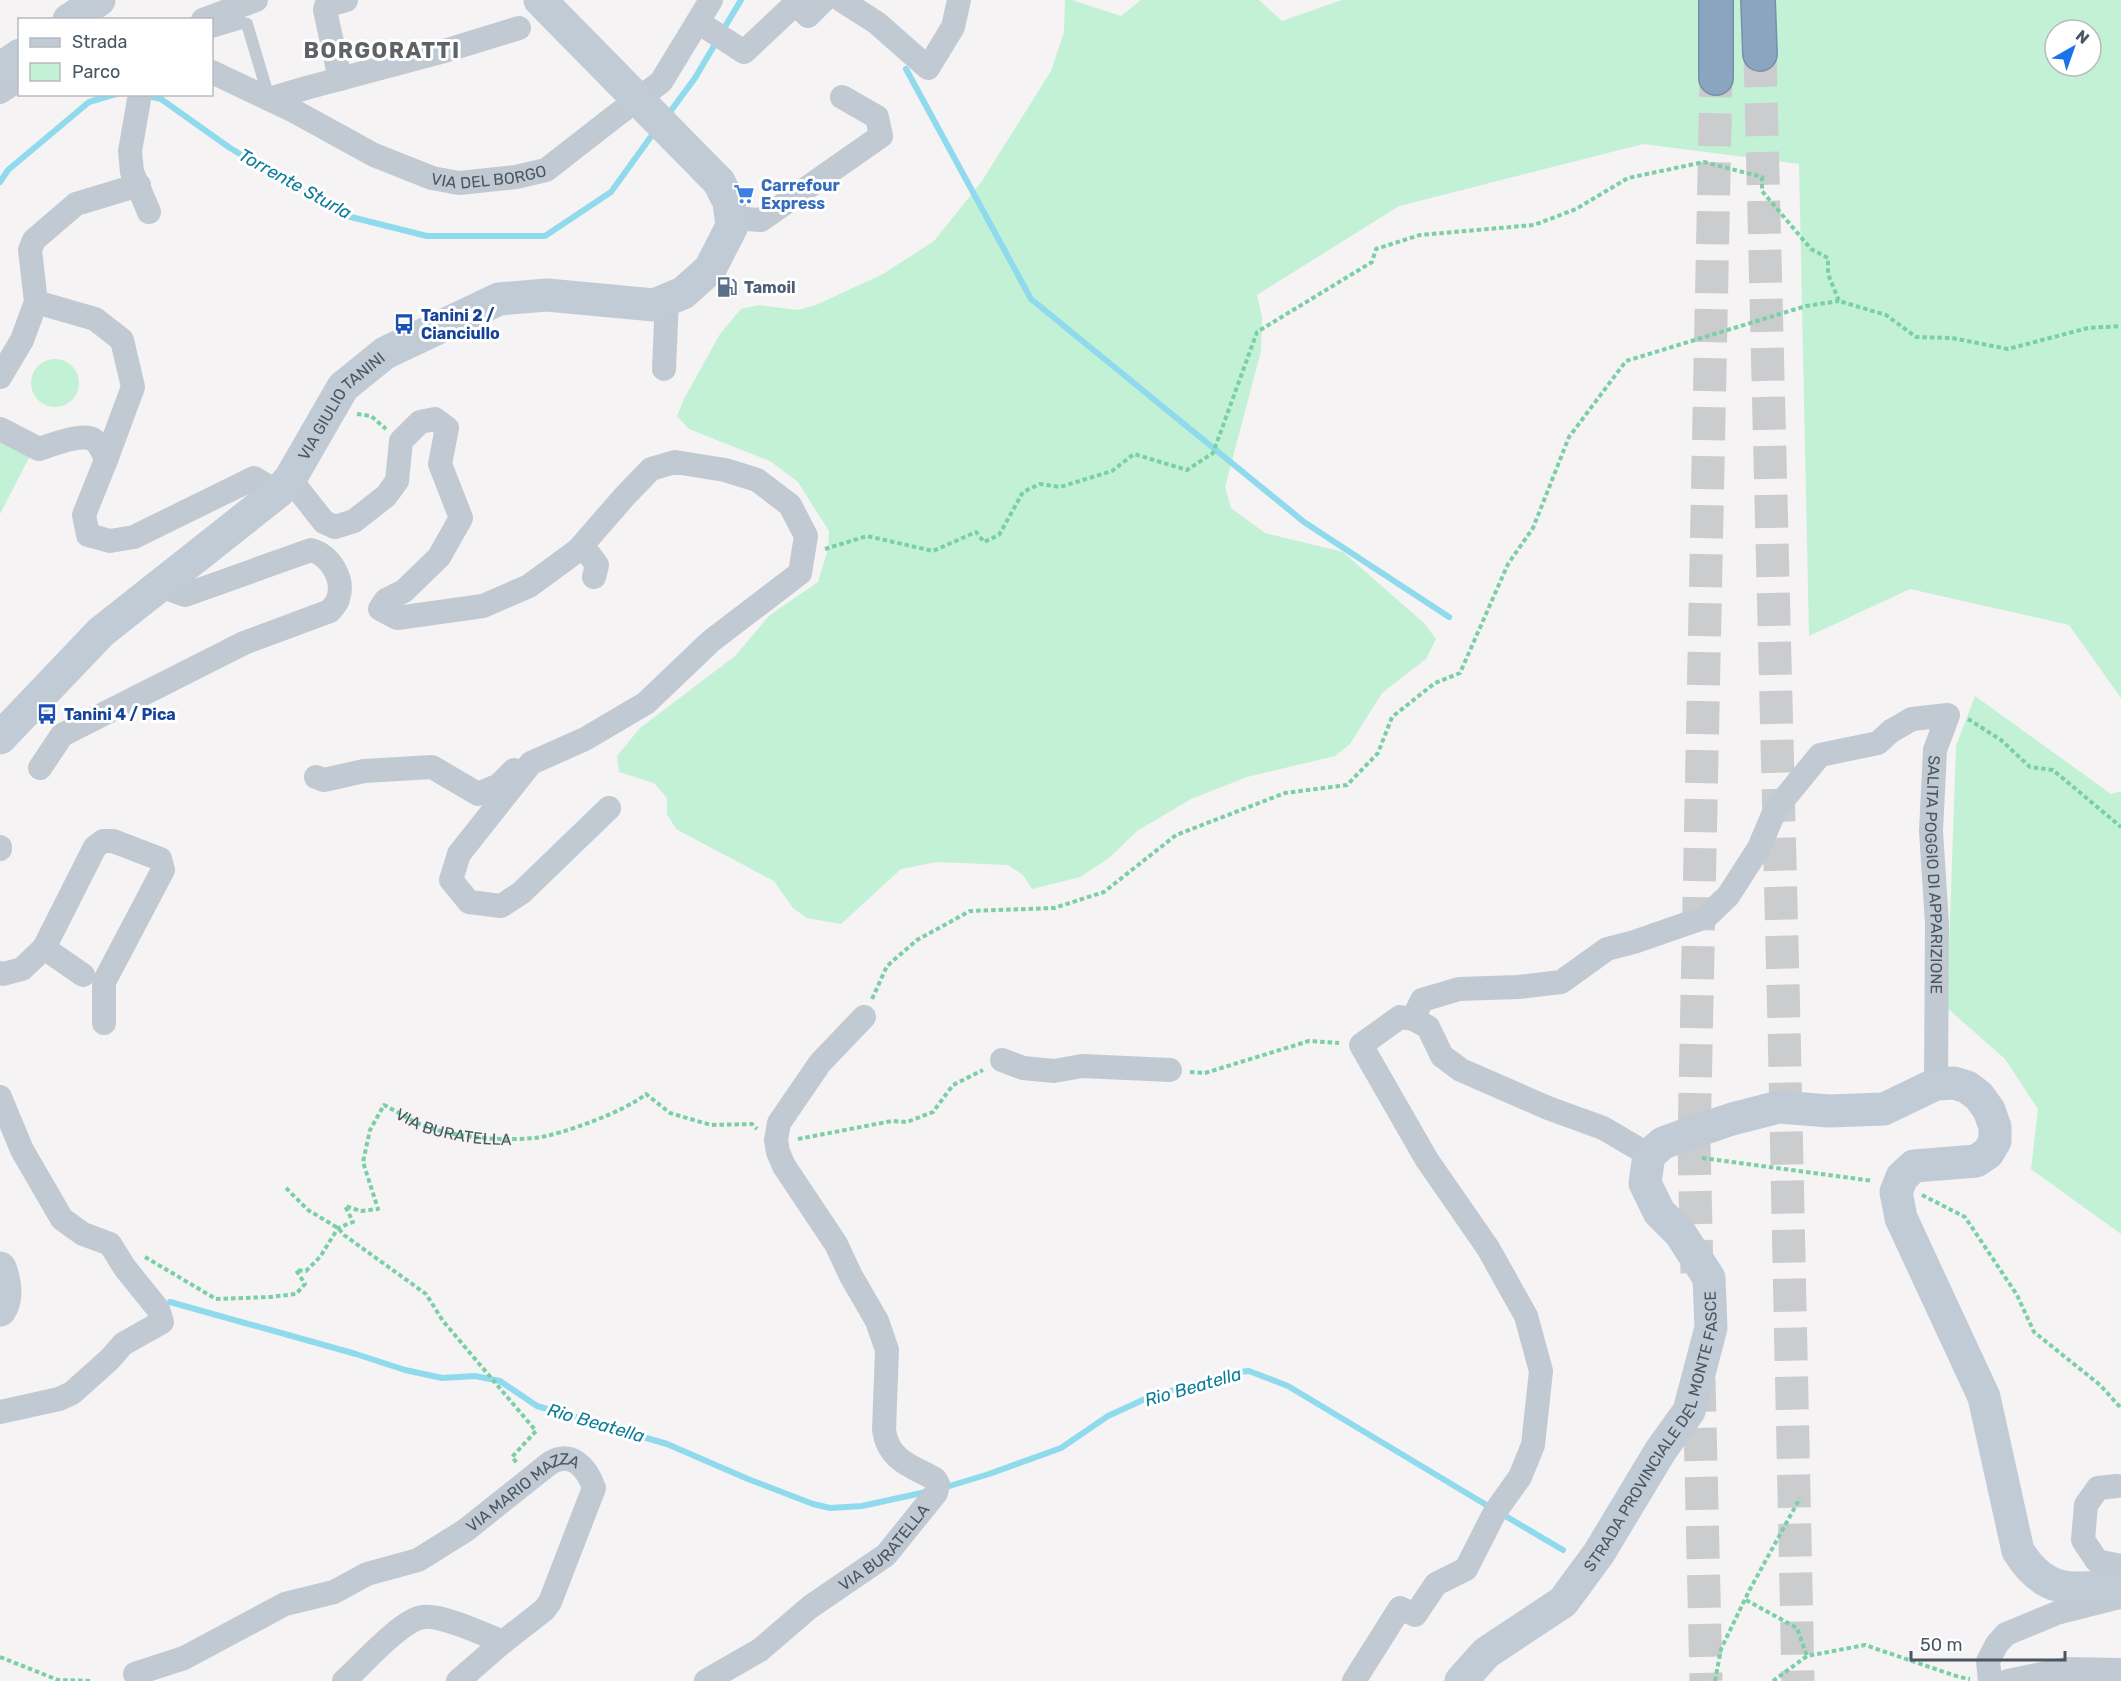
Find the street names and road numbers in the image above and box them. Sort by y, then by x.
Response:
street label: VIA DEL BORGO [430,161,548,193]
street label: VIA GIULIO TANINI [294,348,389,464]
street label: SALITA POGGIO DI APPARIZIONE [1921,755,1946,994]
street label: VIA BURATELLA [392,1104,512,1149]
street label: STRADA PROVINCIALE DEL MONTE FASCE [1580,1291,1721,1575]
street label: VIA MARIO MAZZA [462,1450,583,1536]
street label: VIA BURATELLA [835,1500,934,1595]

